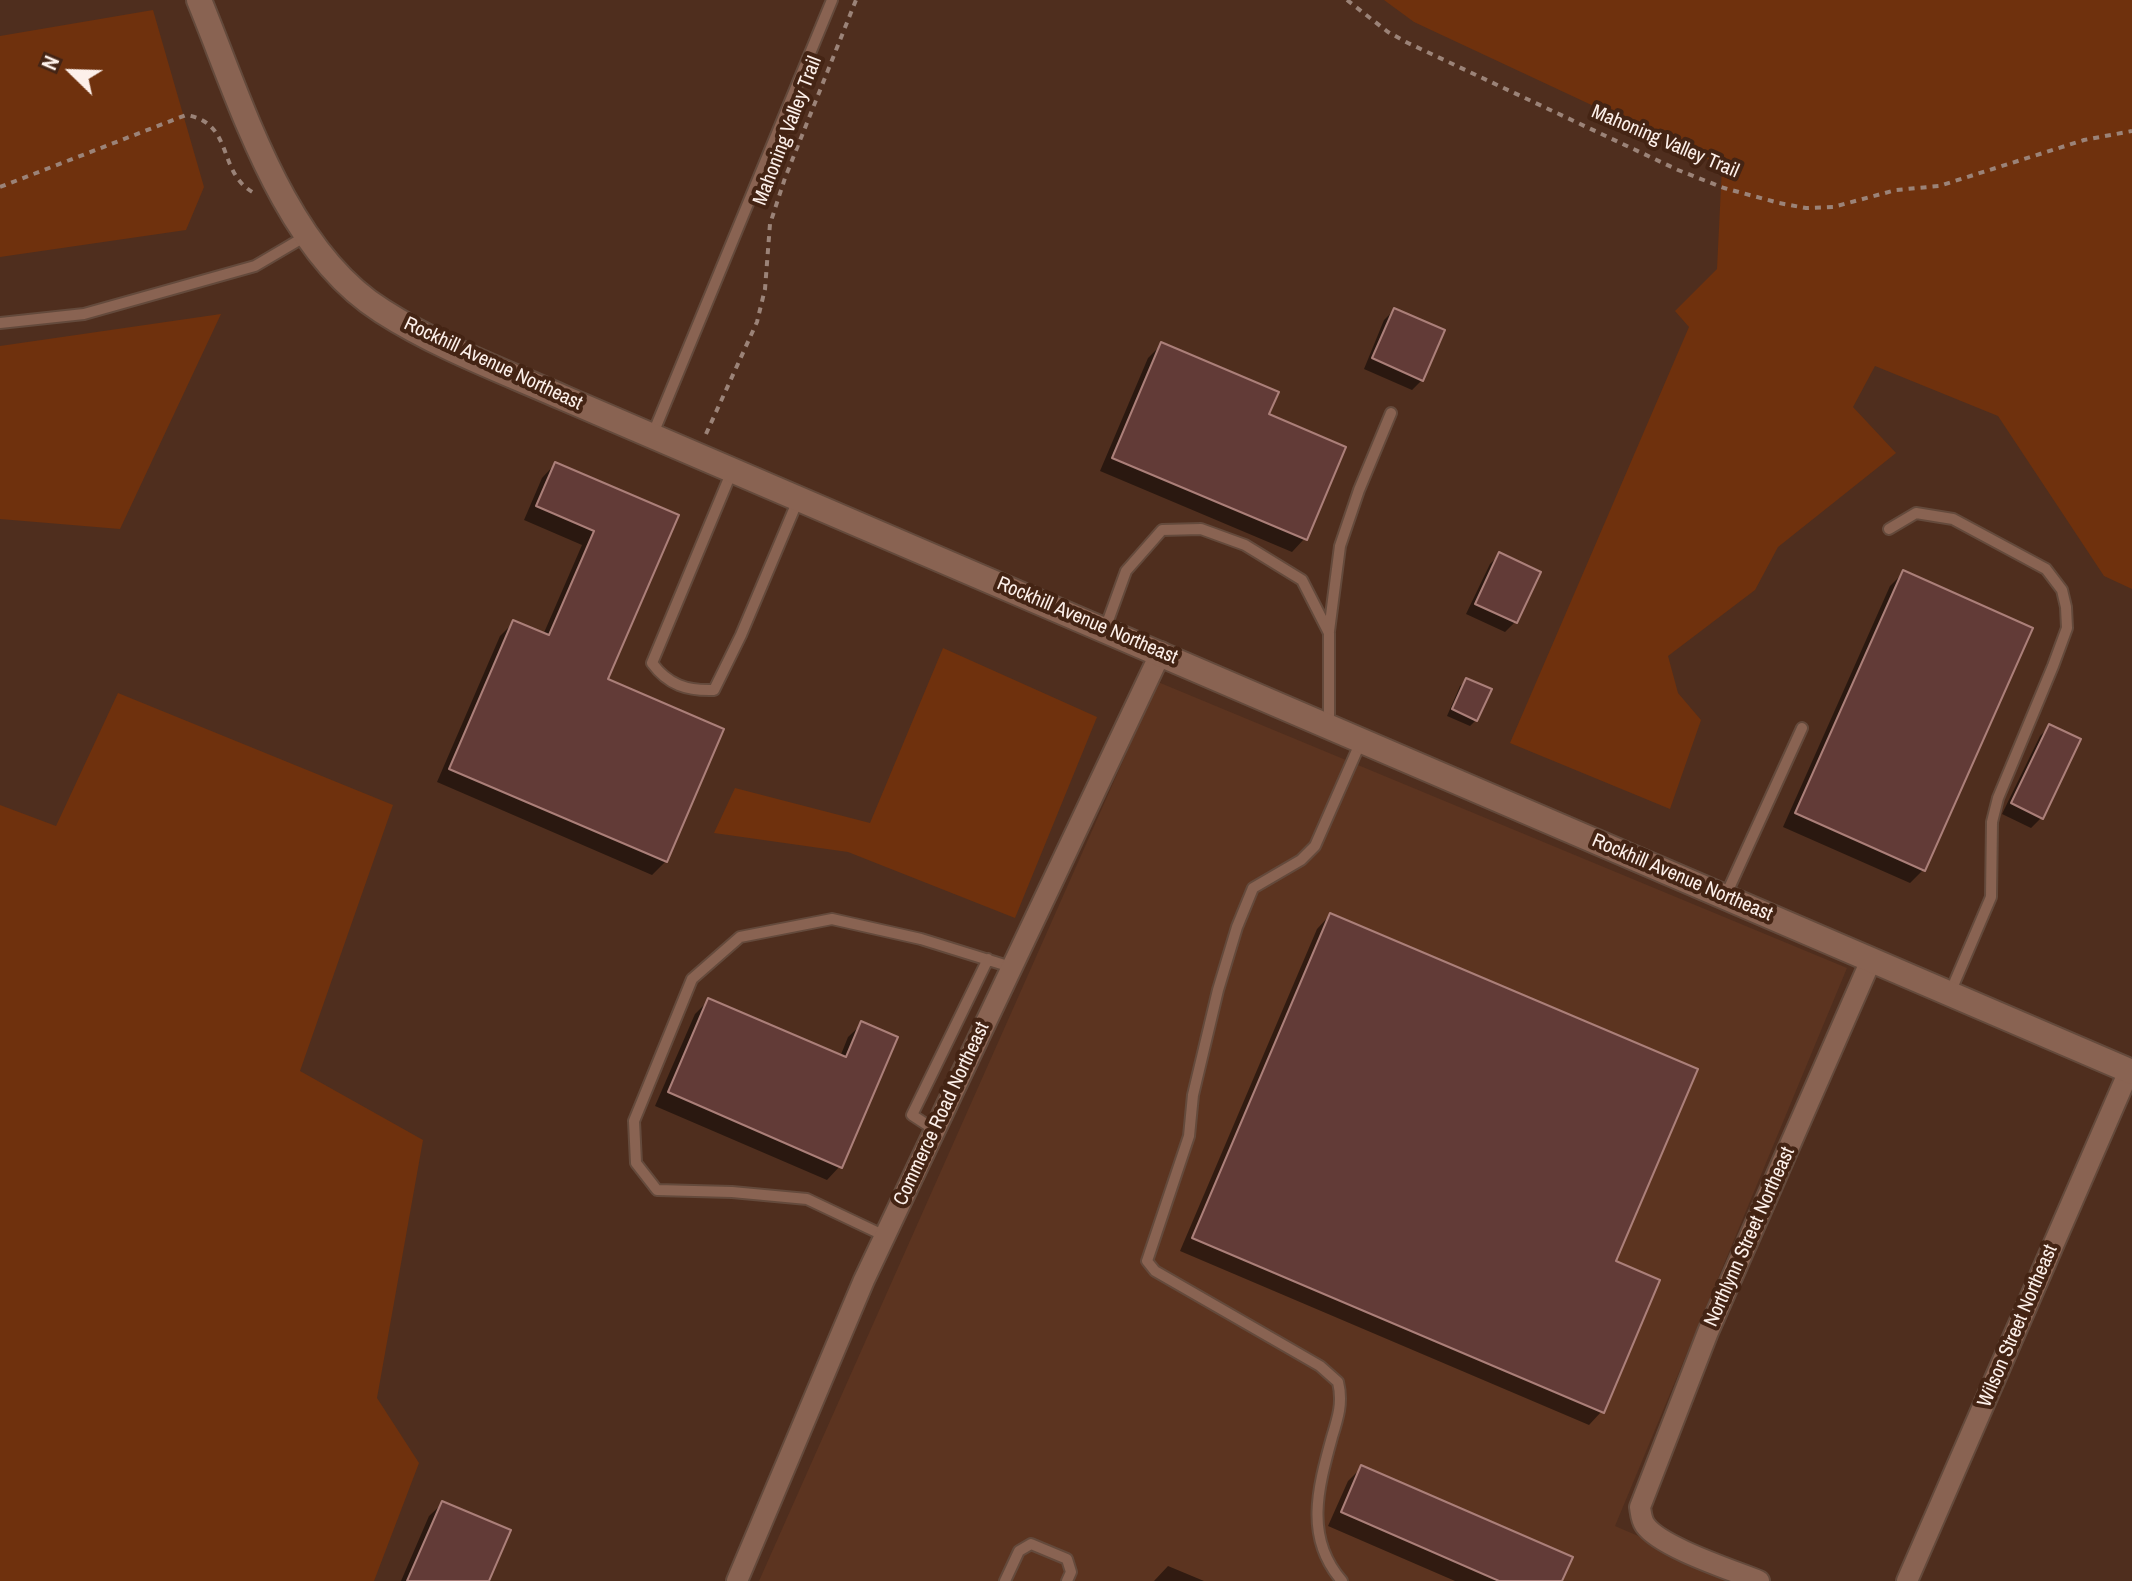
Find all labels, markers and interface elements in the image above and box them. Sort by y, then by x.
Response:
north arrow [32,32,112,112]
text: N [34,51,66,74]
street label: Mahoning Valley Trail [749,53,827,209]
street label: Mahoning Valley Trail [1588,100,1742,184]
street label: Rockhill Avenue Northeast [400,312,586,416]
street label: Rockhill Avenue Northeast [993,572,1181,670]
street label: Rockhill Avenue Northeast [1588,829,1776,927]
street label: Commerce Road Northeast [889,1018,995,1210]
street label: Northlynn Street Northeast [1700,1143,1800,1331]
street label: Wilson Street Northeast [1973,1241,2063,1411]

